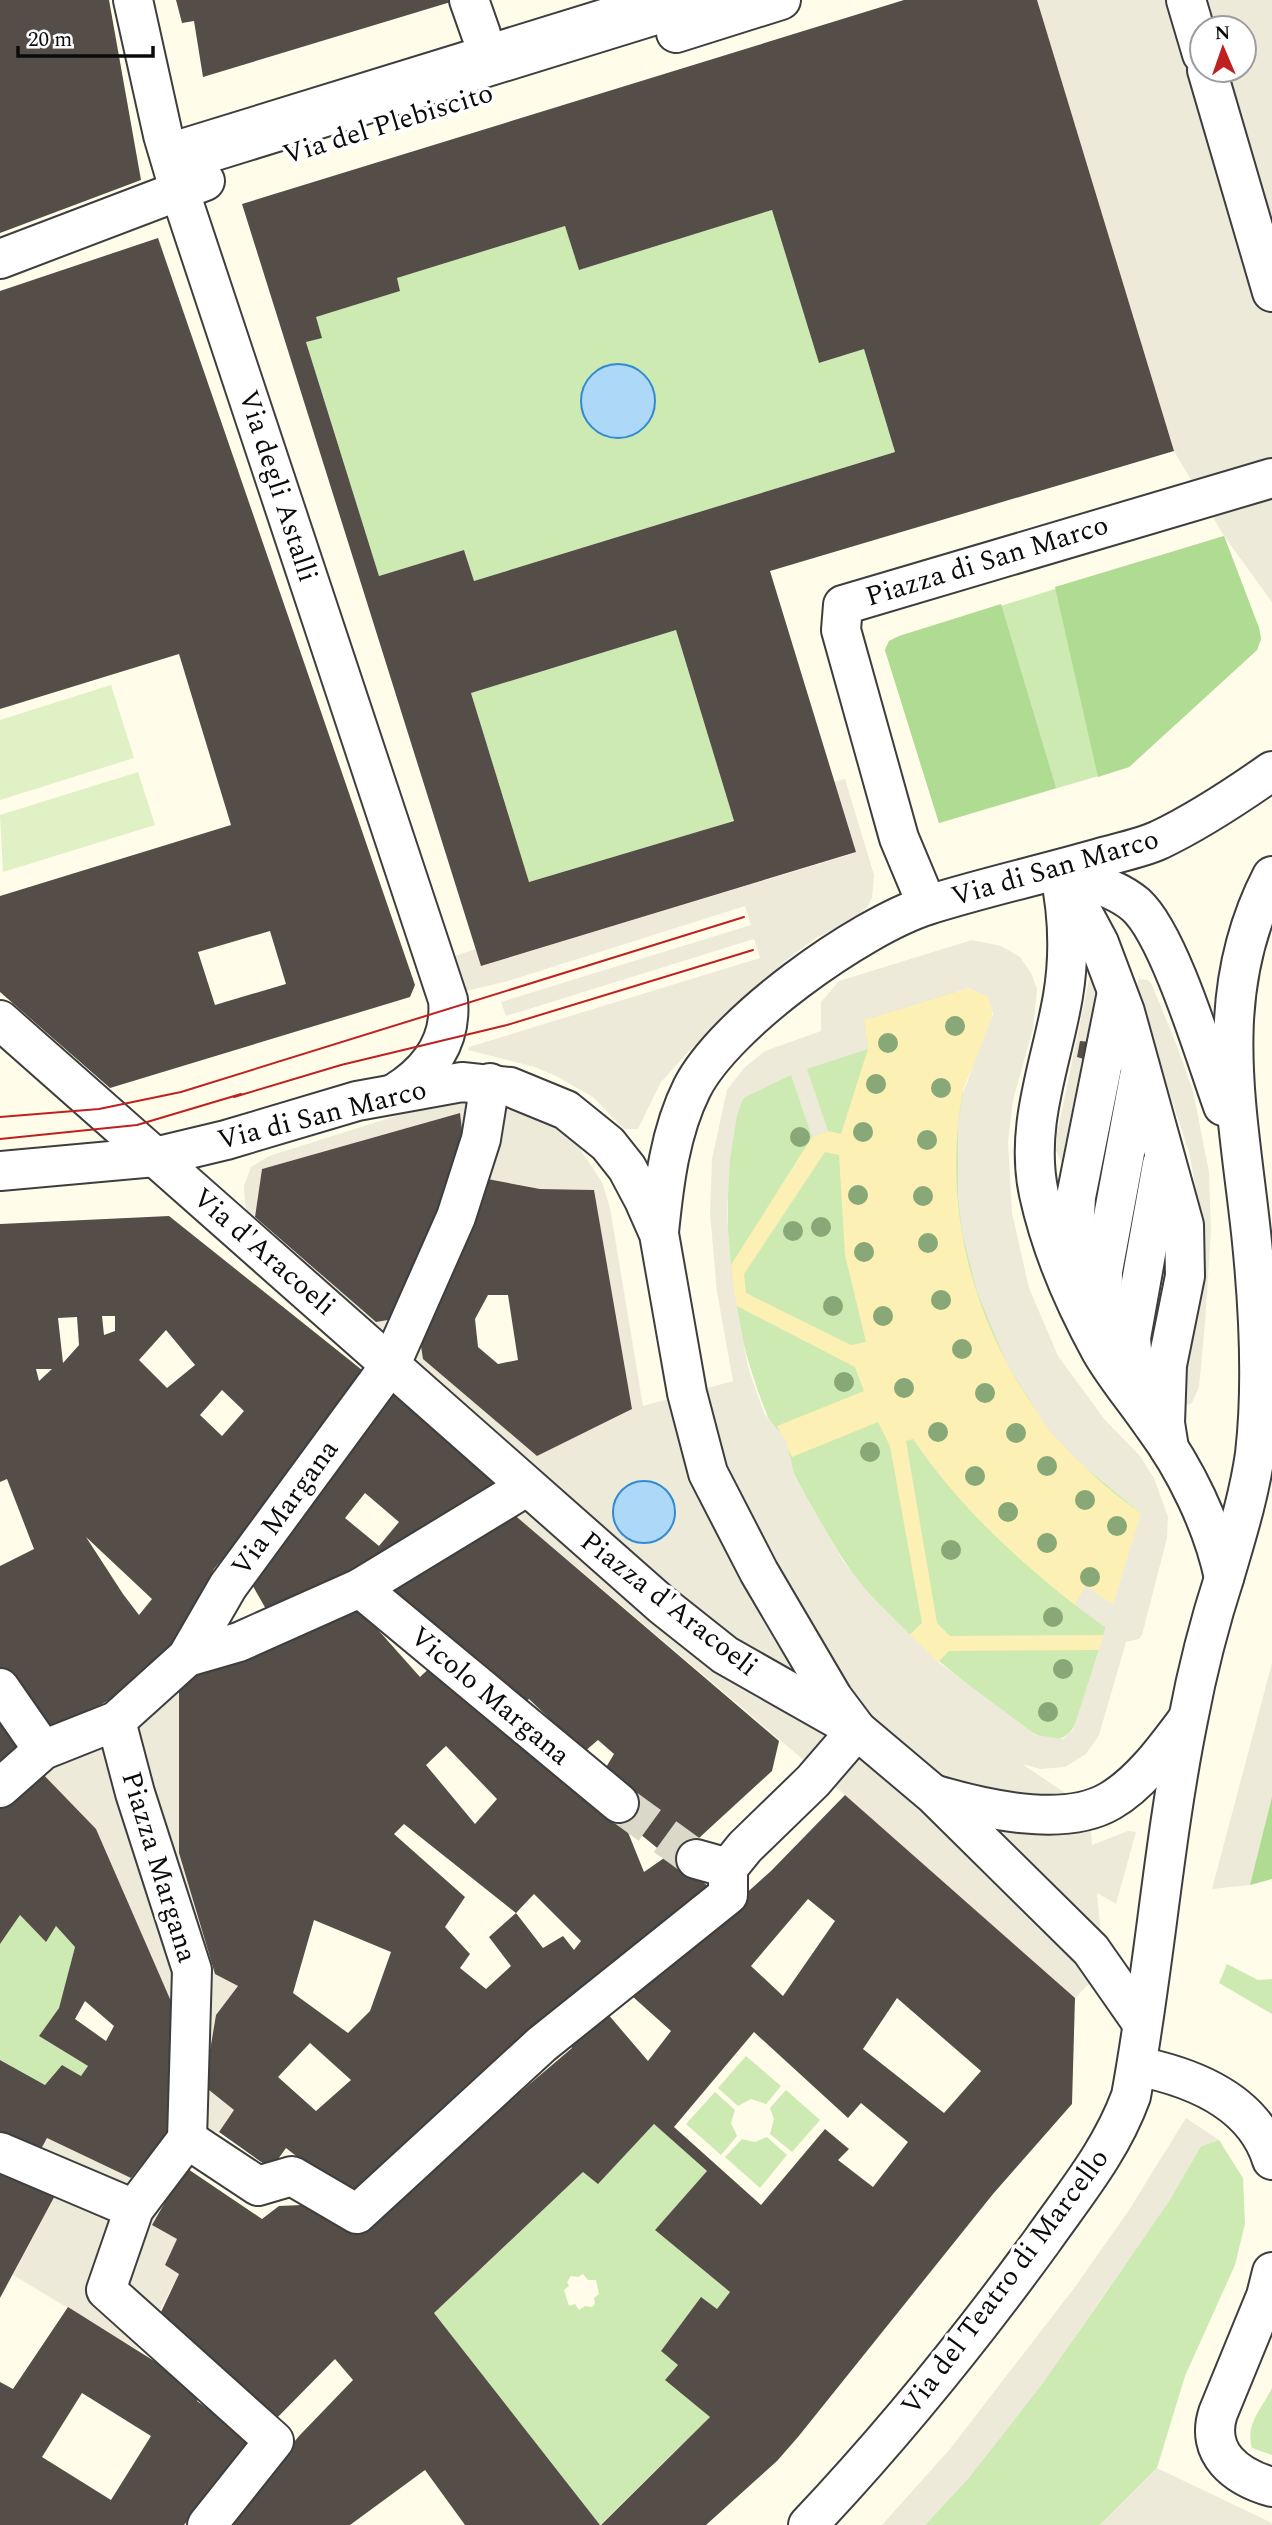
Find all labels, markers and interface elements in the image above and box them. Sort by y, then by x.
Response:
scale bar [18,14,152,58]
north arrow [1188,14,1258,84]
text: N [1214,19,1231,48]
text: 20 m [28,24,72,56]
street label: Via del Plebiscito [277,72,499,176]
street label: Via degli Astalli [227,384,329,588]
street label: Piazza di San Marco [860,504,1114,618]
street label: Via di San Marco [946,818,1164,918]
street label: Via di San Marco [213,1068,431,1162]
street label: Via d'Aracoeli [183,1177,345,1327]
street label: Via Margana [220,1430,350,1586]
street label: Piazza d'Aracoeli [571,1521,767,1687]
street label: Vicolo Margana [400,1616,580,1776]
street label: Piazza Margana [110,1766,209,1968]
street label: Via del Teatro di Marcello [890,2139,1120,2425]

